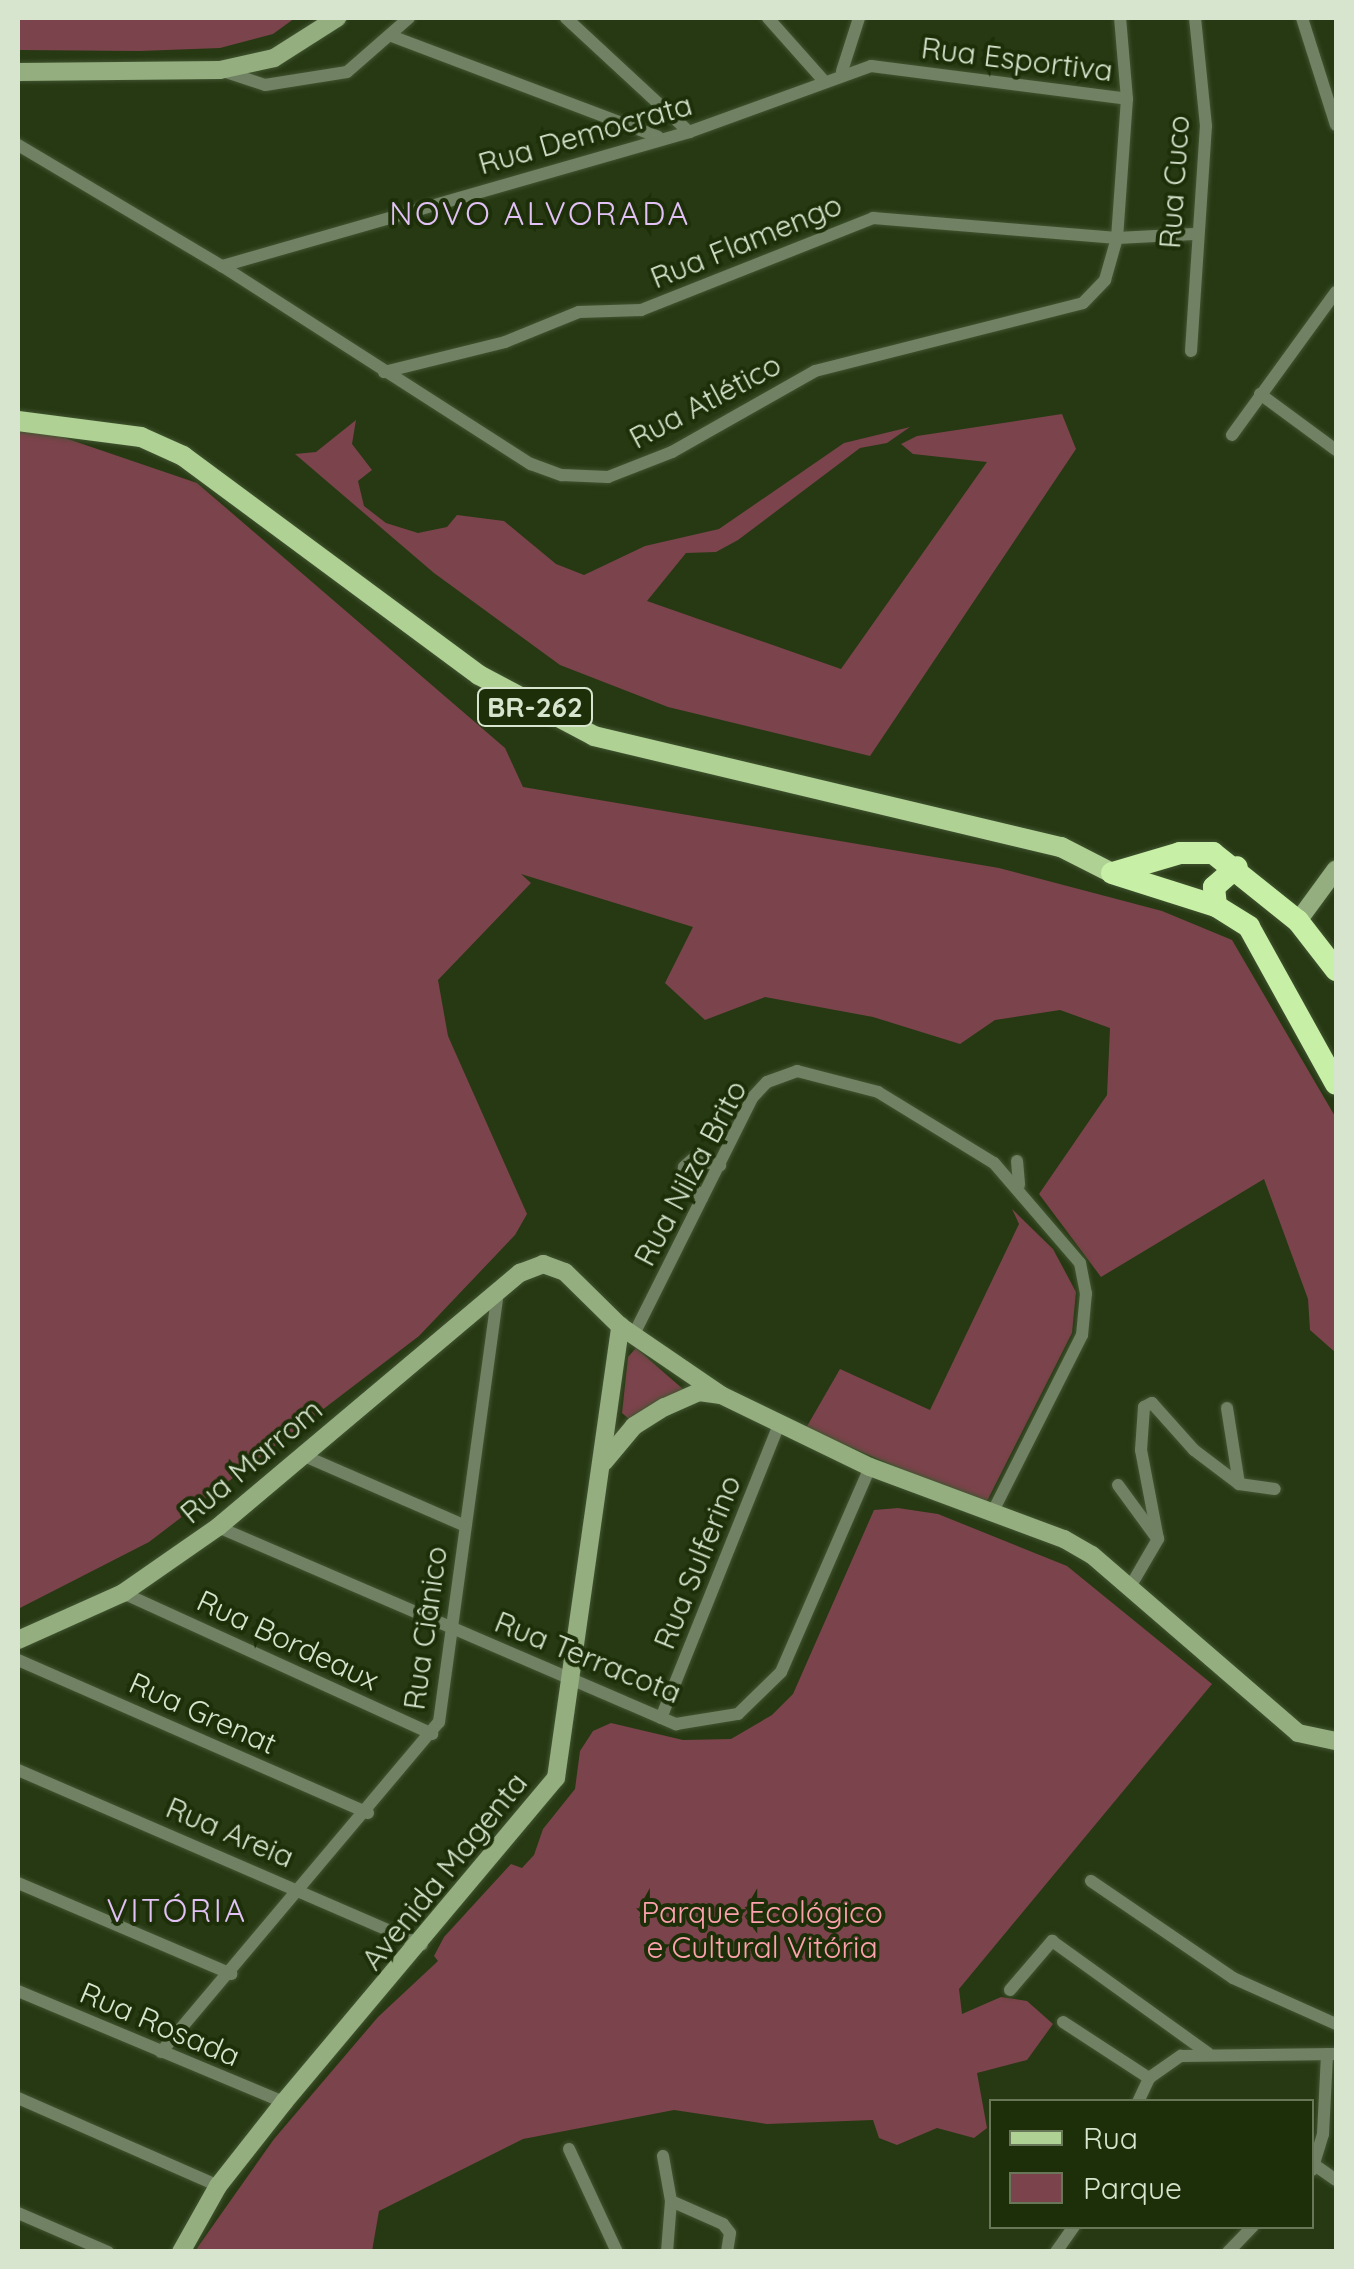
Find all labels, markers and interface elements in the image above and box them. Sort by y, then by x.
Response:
street label: Rua Esportiva [919,29,1115,89]
street label: Rua Democrata [474,86,696,182]
street label: Rua Cuco [1151,114,1197,250]
street label: Rua Flamengo [645,186,847,296]
district label: NOVO ALVORADA [389,194,691,232]
street label: Rua Atlético [623,346,787,456]
road number: BR-262 [475,684,595,730]
street label: Rua Nilza Brito [626,1074,754,1272]
street label: Rua Marrom [173,1391,329,1531]
street label: Rua Sulferino [646,1470,748,1654]
street label: Rua Ciânico [396,1544,454,1712]
street label: Rua Bordeaux [191,1582,385,1698]
street label: Rua Terracota [490,1603,686,1711]
street label: Rua Grenat [124,1665,282,1761]
street label: Avenida Magenta [353,1765,535,1977]
street label: Rua Areia [161,1789,299,1875]
district label: VITÓRIA [107,1891,247,1929]
park label: Parque Ecológico e Cultural Vitória [641,1894,883,1964]
street label: Rua Rosada [75,1974,245,2074]
legend [989,2099,1314,2229]
text: Rua [1083,2119,1138,2157]
text: Parque [1083,2169,1182,2207]

